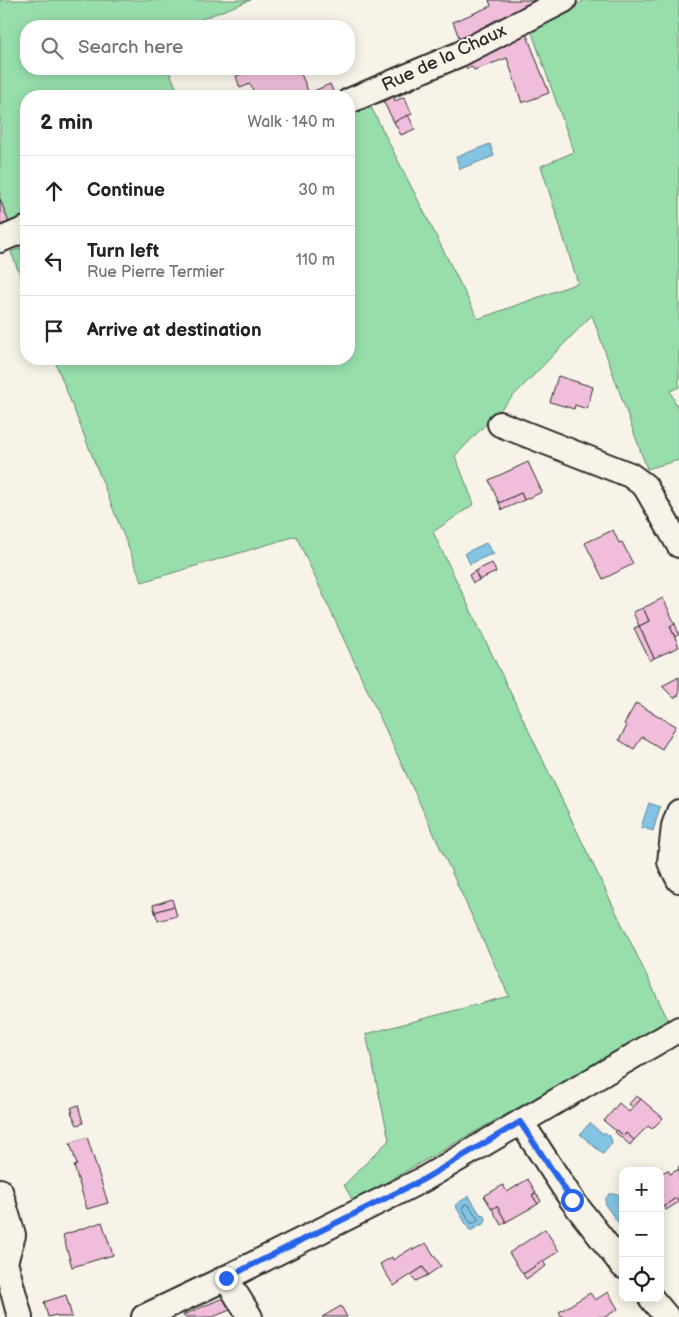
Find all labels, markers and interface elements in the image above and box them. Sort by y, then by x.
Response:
search box [20,20,355,75]
street label: Rue de la Chaux [379,20,510,96]
icon: search [38,34,66,62]
text: Search here [78,36,183,59]
text: 2 min [40,110,93,135]
text: Walk · 140 m [248,113,335,132]
icon: ahead [40,177,68,205]
text: Continue [87,179,165,202]
text: 30 m [298,181,335,200]
text: Turn left [87,240,159,263]
icon: left [40,247,68,275]
text: 110 m [296,251,335,270]
text: Rue Pierre Termier [87,263,224,282]
icon: arrive [40,317,68,345]
text: Arrive at destination [87,319,262,342]
map controls [619,1167,664,1302]
button: + [619,1167,664,1212]
route start [561,1189,584,1212]
button: − [619,1212,664,1257]
button: locate [619,1257,664,1302]
route end [215,1267,238,1290]

